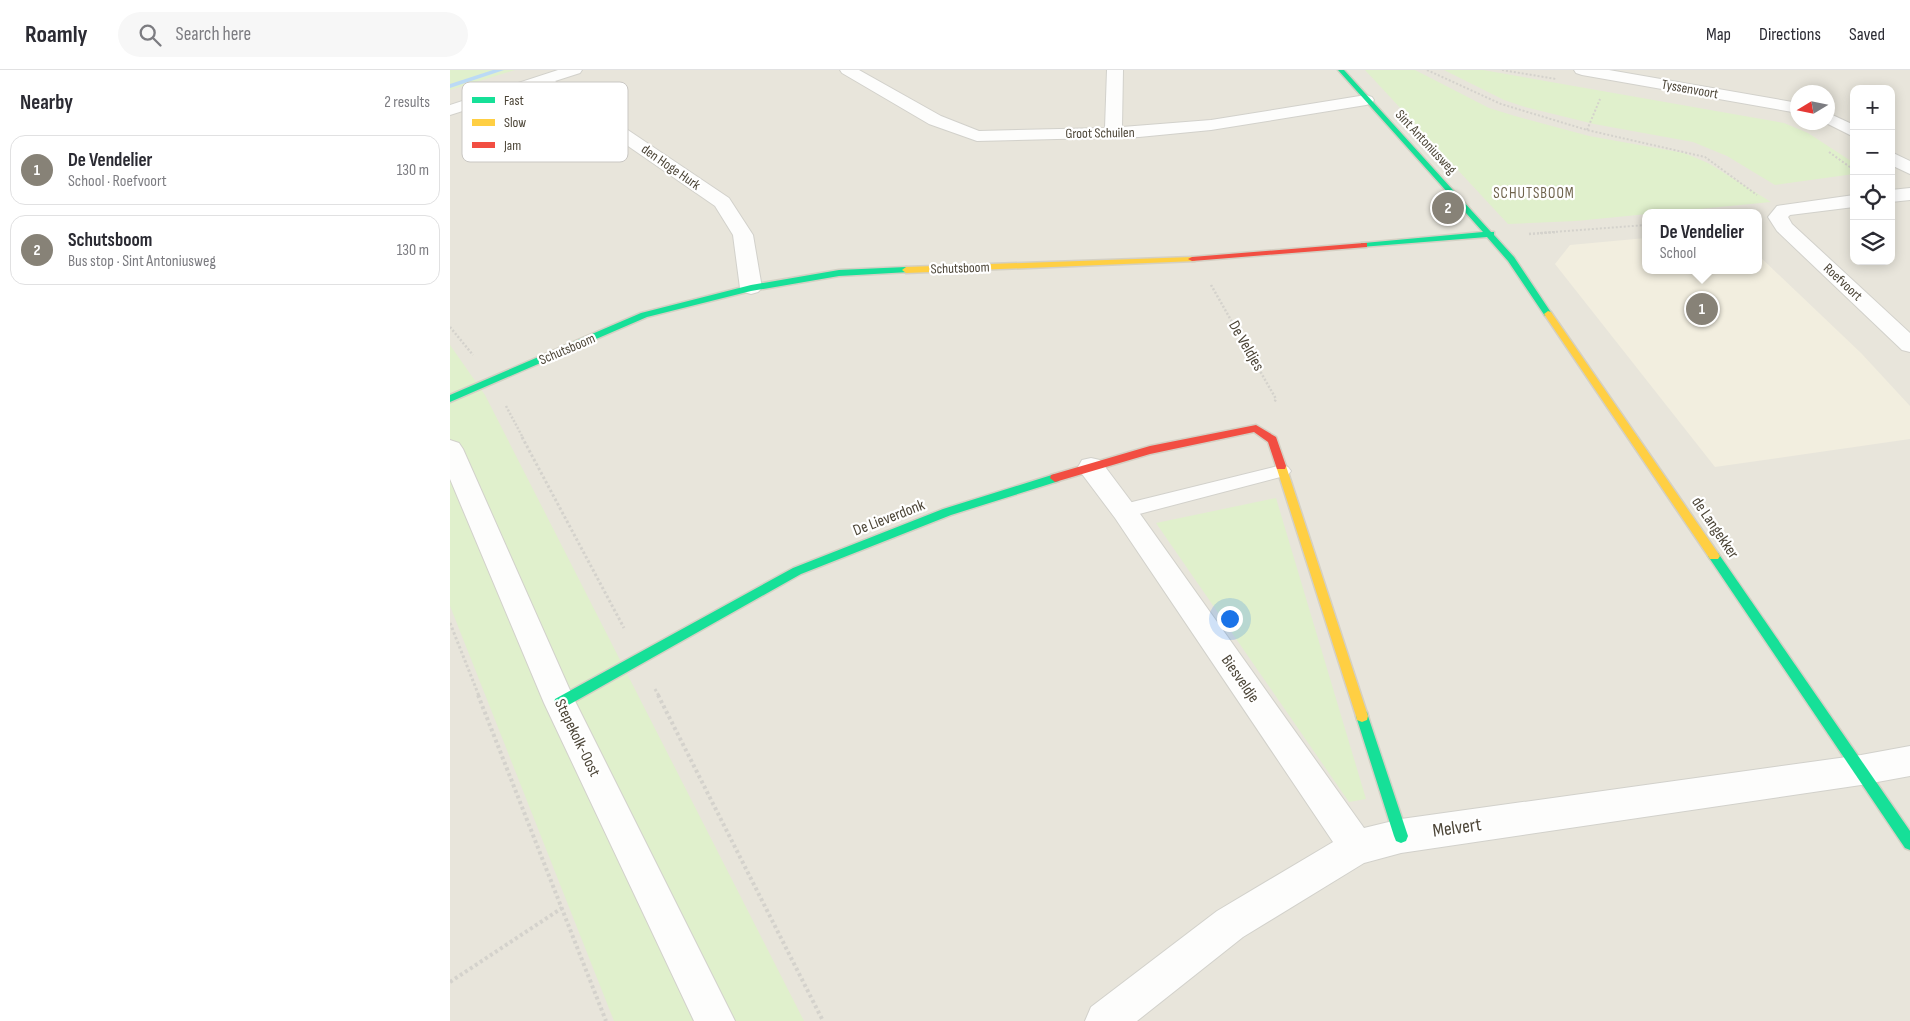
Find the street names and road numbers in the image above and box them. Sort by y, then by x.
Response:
street label: Tyssenvoort [1660,76,1720,102]
street label: Sint Antoniusweg [1392,106,1460,178]
street label: Groot Schuilen [1065,124,1135,142]
street label: den Hoge Hurk [638,140,704,194]
street label: Schutsboom [930,258,990,278]
street label: Roefvoort [1820,260,1866,304]
street label: De Veldjes [1224,318,1268,375]
street label: Schutsboom [536,330,598,368]
street label: de Langekker [1687,494,1743,563]
street label: De Lieverdonk [851,496,927,540]
street label: Biesveldje [1217,652,1263,706]
street label: Stepekolk-Oost [550,696,604,780]
street label: Melvert [1431,813,1483,843]

